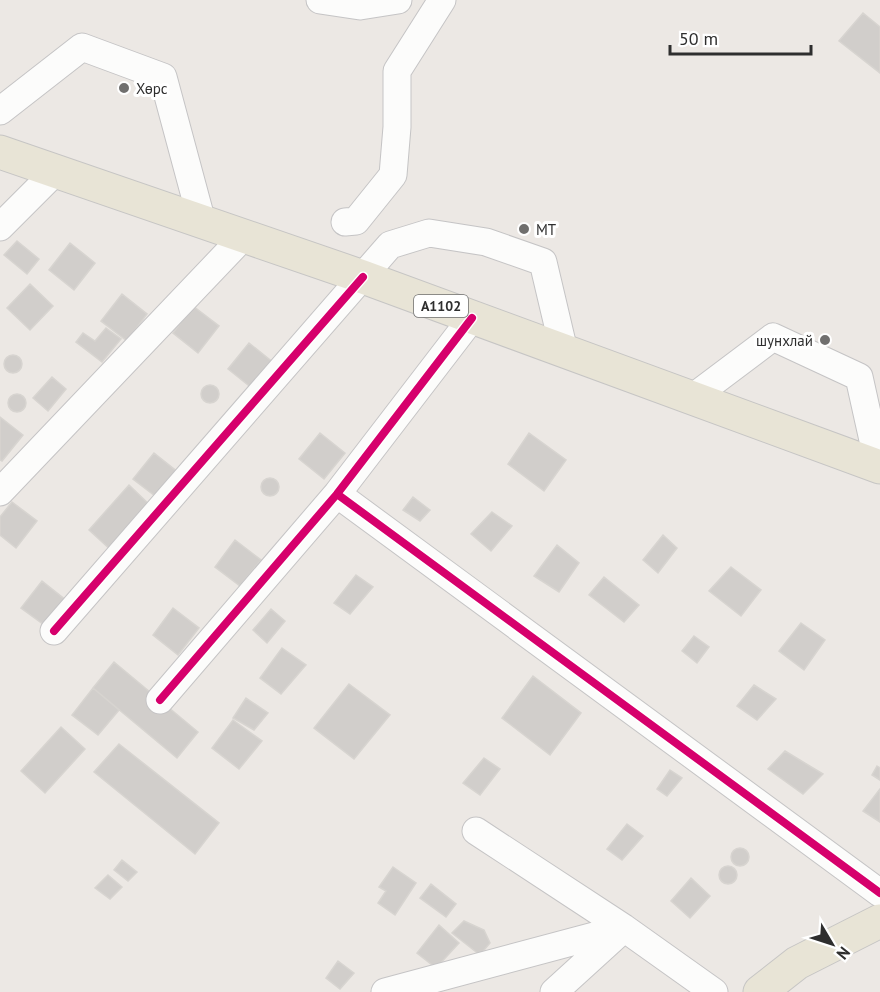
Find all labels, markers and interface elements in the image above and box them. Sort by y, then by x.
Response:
scale bar [670,18,811,56]
text: 50 m [679,27,718,50]
place label: Хөрс [136,79,168,98]
marker: Хөрс [117,81,131,95]
place label: МТ [536,220,557,239]
marker: МТ [517,222,531,236]
road number: A1102 [414,295,468,317]
place label: шунхлай [756,331,813,350]
marker: шунхлай [818,333,832,347]
north arrow [802,914,862,974]
text: N [833,943,855,964]

